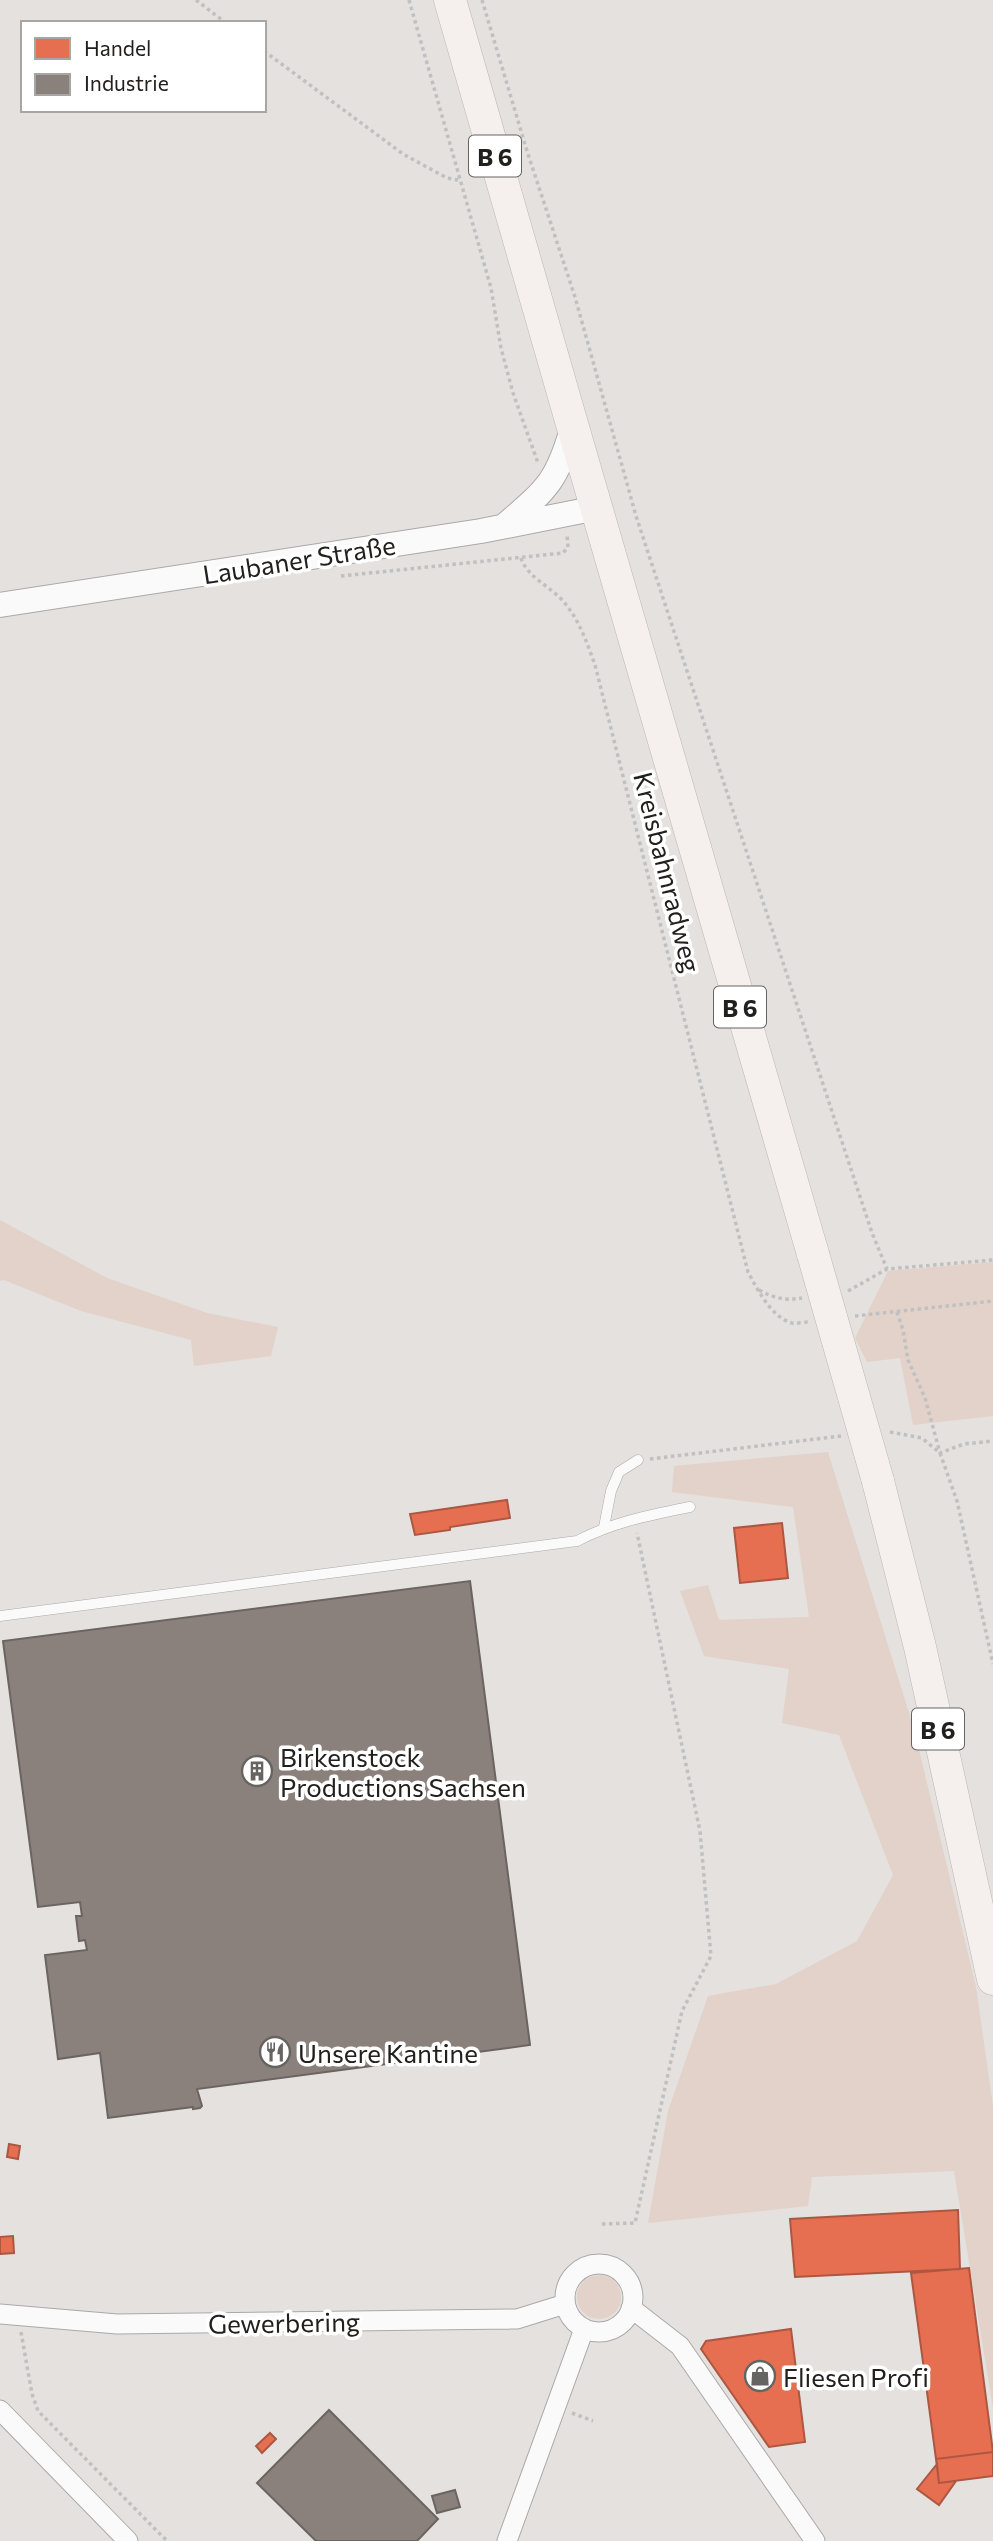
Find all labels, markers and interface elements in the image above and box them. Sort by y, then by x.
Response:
legend [21,21,266,112]
text: Handel [84,35,151,60]
text: Industrie [84,70,169,95]
road number: B 6 [469,136,521,176]
street label: Laubaner Straße [200,528,398,590]
street label: Kreisbahnradweg [628,769,708,975]
road number: B 6 [714,987,766,1028]
road number: B 6 [912,1708,964,1750]
place label: Birkenstock Productions Sachsen [280,1741,526,1802]
building icon: Birkenstock Productions Sachsen [240,1754,274,1788]
restaurant icon: Unsere Kantine [258,2035,292,2069]
place label: Unsere Kantine [298,2037,478,2068]
street label: Gewerbering [208,2305,360,2339]
shop icon: Fliesen Profi [743,2359,777,2393]
place label: Fliesen Profi [783,2361,929,2392]

